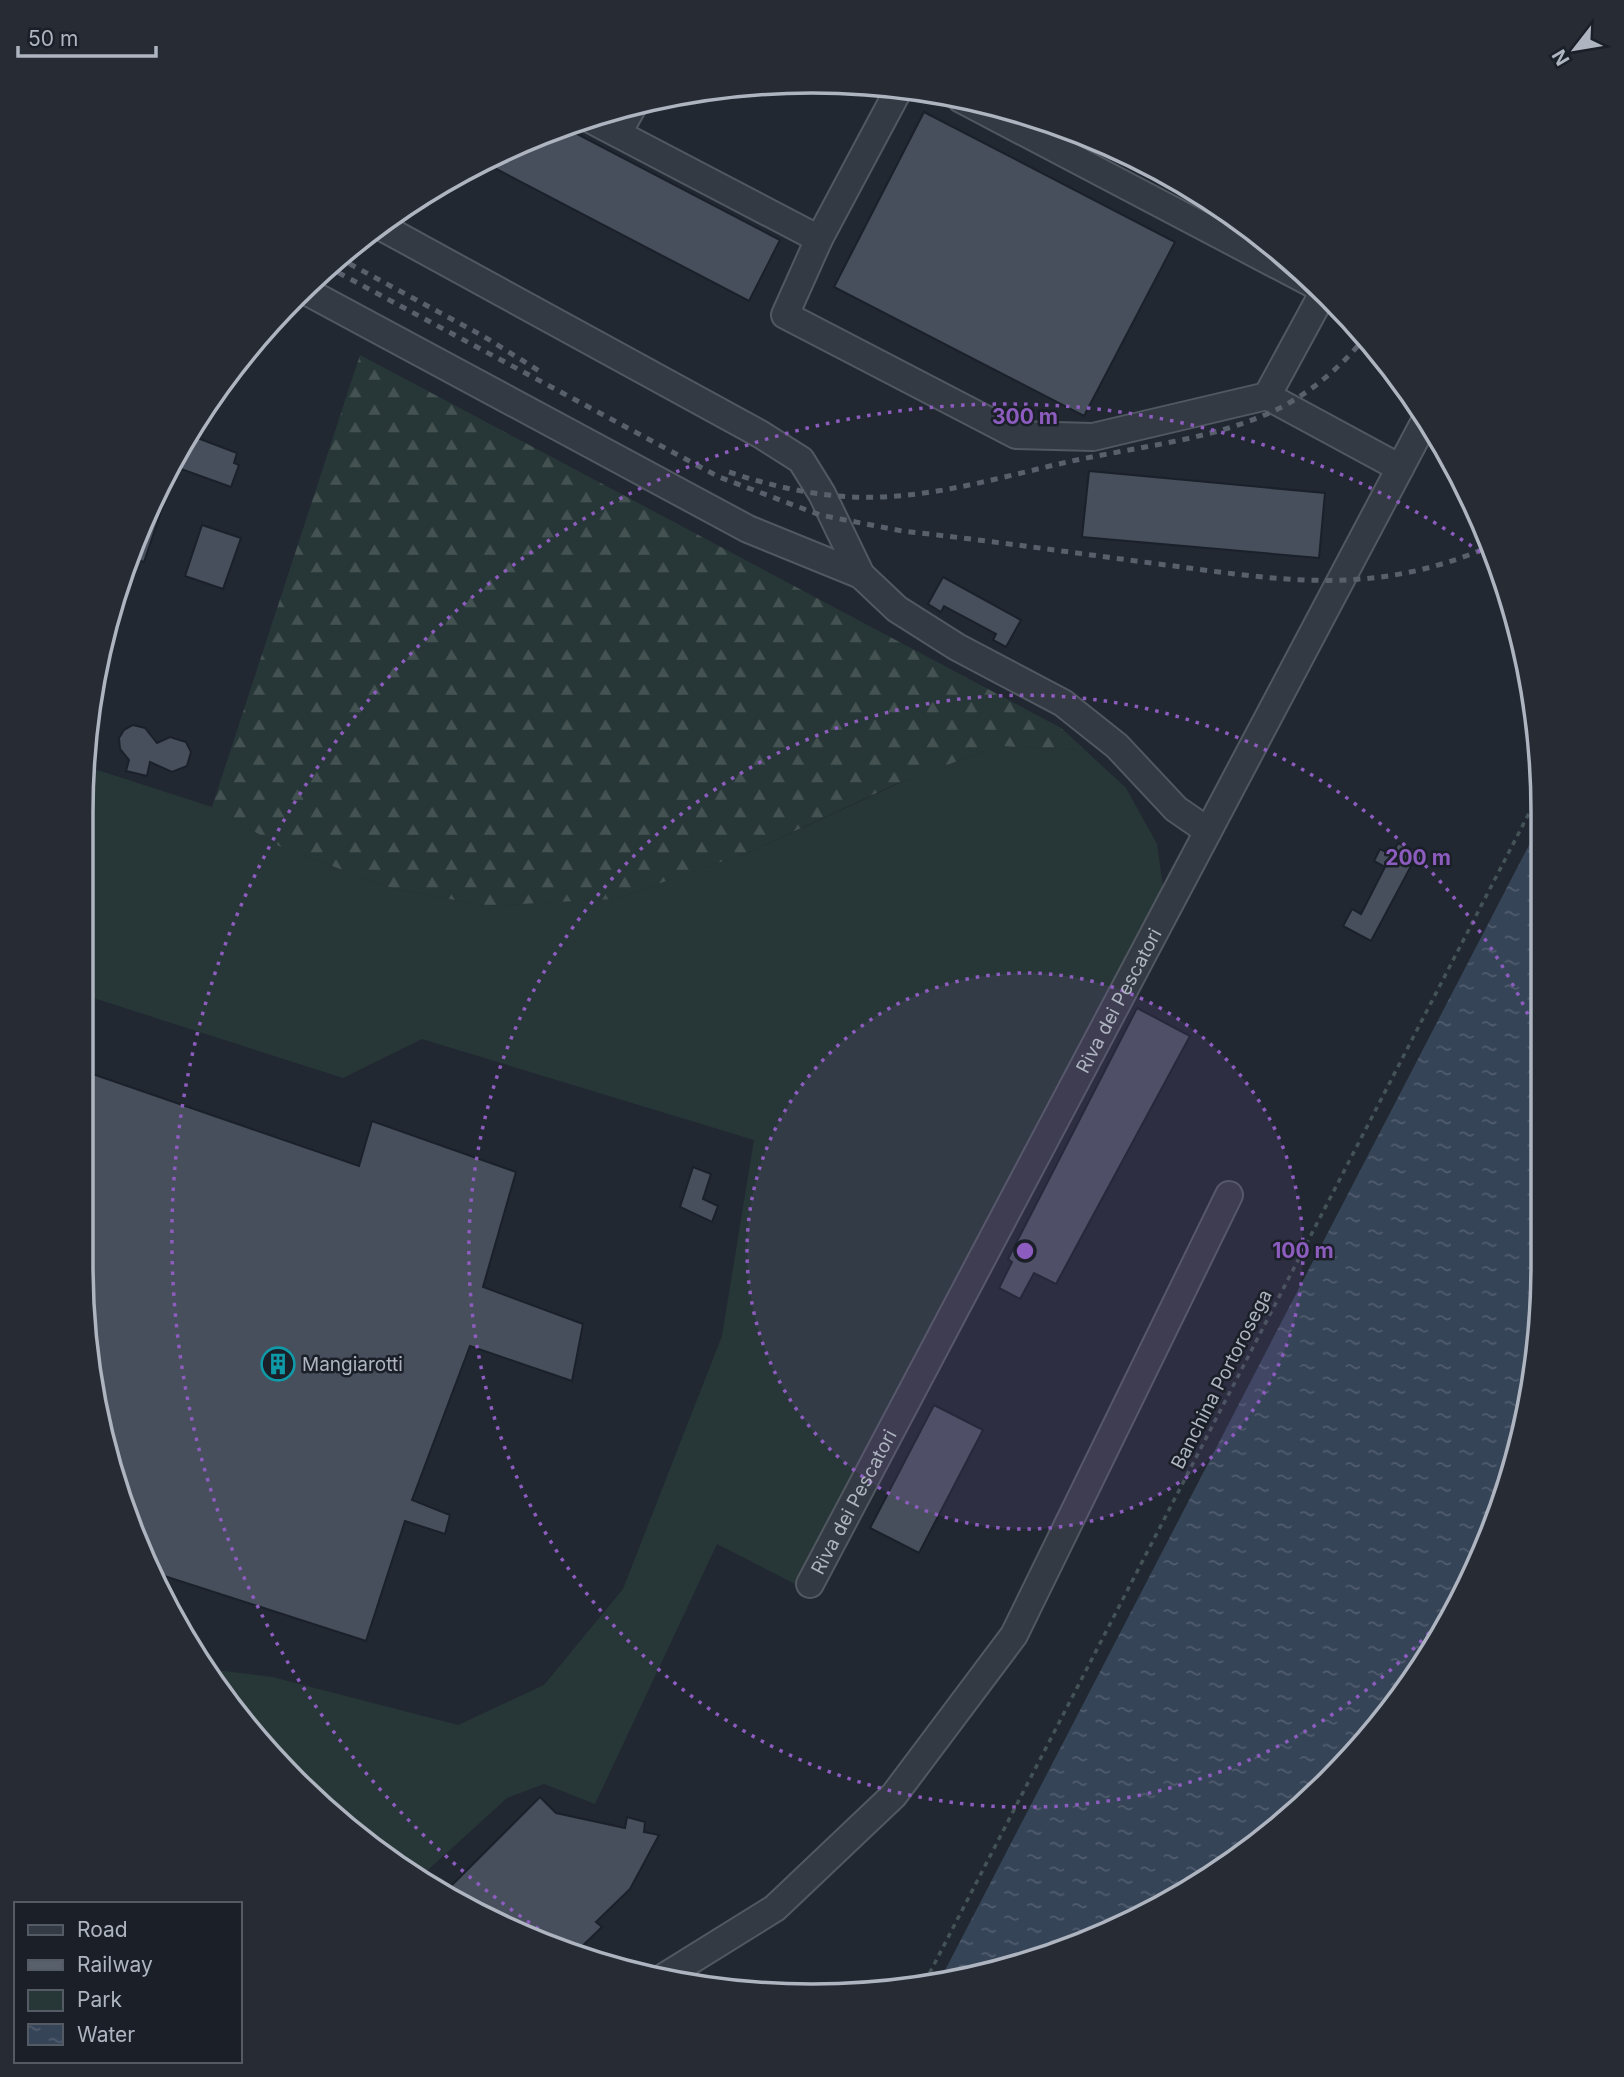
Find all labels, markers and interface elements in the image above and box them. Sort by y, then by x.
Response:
scale bar [18,14,156,58]
north arrow [1540,14,1610,84]
text: 50 m [28,26,78,51]
text: N [1547,45,1574,70]
text: 300 m [992,404,1058,429]
text: 200 m [1385,845,1451,870]
street label: Riva dei Pescatori [1071,924,1167,1077]
text: 100 m [1272,1238,1334,1263]
centre of rings [1013,1239,1037,1263]
street label: Banchina Portorosega [1166,1286,1277,1473]
building icon: Mangiarotti [259,1345,297,1383]
place label: Mangiarotti [302,1353,403,1376]
street label: Riva dei Pescatori [806,1426,902,1578]
legend [14,1902,242,2063]
text: Road [77,1917,128,1942]
text: Railway [77,1952,153,1977]
text: Park [77,1987,122,2012]
text: Water [77,2022,135,2047]

